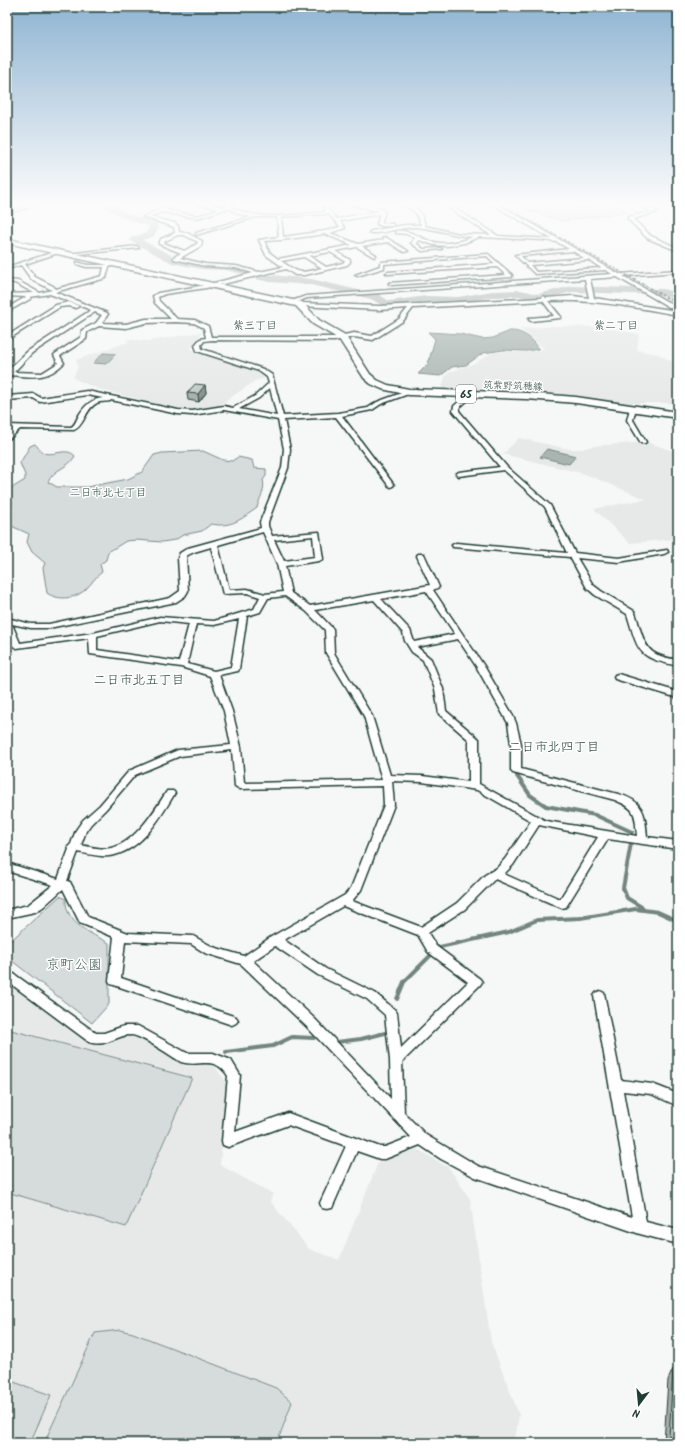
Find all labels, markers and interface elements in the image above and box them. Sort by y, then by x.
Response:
district label: 紫三丁目 [233,317,277,335]
district label: 紫二丁目 [594,317,638,335]
street label: 筑紫野筑穂線 [483,377,543,395]
road number: 65 [456,385,476,403]
district label: 二日市北七丁目 [70,484,147,502]
district label: 二日市北五丁目 [93,670,185,691]
district label: 二日市北四丁目 [508,737,600,758]
park label: 京町公園 [46,954,102,976]
north arrow [619,1384,659,1424]
text: N [631,1403,642,1422]

